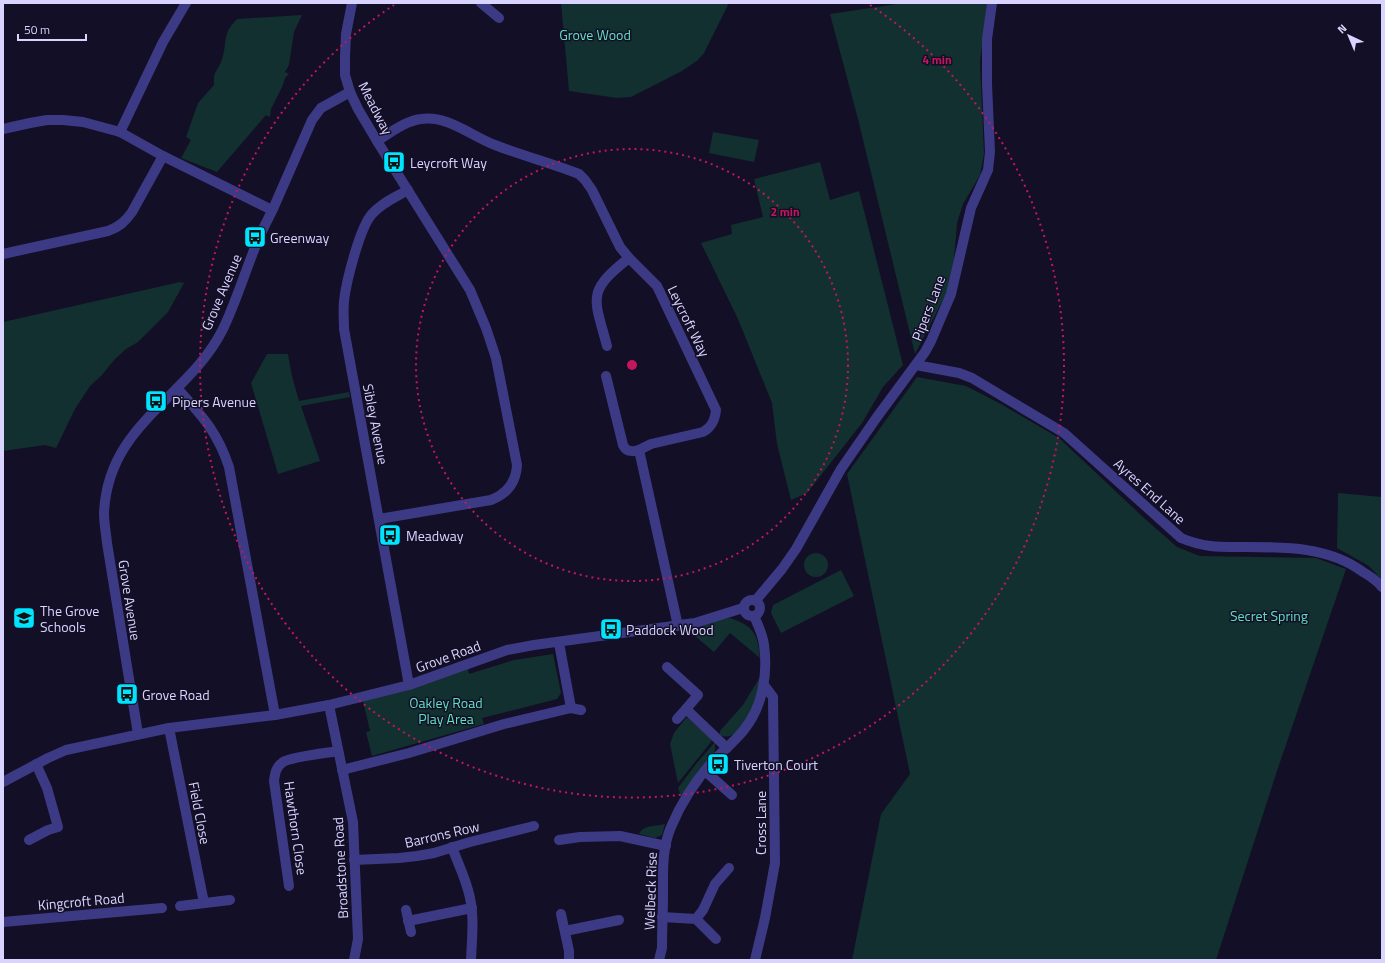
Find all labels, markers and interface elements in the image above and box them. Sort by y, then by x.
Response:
scale bar [18,16,86,42]
north arrow [1329,16,1369,56]
text: 50 m [24,20,50,39]
text: N [1334,20,1350,37]
park label: Grove Wood [559,24,631,45]
text: 4 min [922,50,952,69]
street label: Meadway [354,78,399,139]
bus stop icon: Leycroft Way [381,149,407,175]
place label: Leycroft Way [410,152,487,173]
text: 2 min [770,202,800,221]
bus stop icon: Greenway [242,224,268,250]
place label: Greenway [270,227,329,248]
street label: Grove Avenue [195,251,247,333]
street label: Pipers Lane [906,272,950,344]
street label: Leycroft Way [663,282,715,360]
centre of rings [625,358,639,372]
street label: Sibley Avenue [358,382,394,466]
bus stop icon: Pipers Avenue [143,388,169,414]
place label: Pipers Avenue [172,391,256,412]
street label: Ayres End Lane [1109,453,1191,529]
bus stop icon: Meadway [377,522,403,548]
place label: Meadway [406,525,464,546]
street label: Grove Avenue [113,558,147,642]
place label: The Grove Schools [40,600,99,637]
school or university icon: The Grove Schools [11,605,37,631]
park label: Secret Spring [1230,605,1308,626]
bus stop icon: Paddock Wood [598,616,624,642]
place label: Paddock Wood [626,619,714,640]
street label: Grove Road [413,635,483,677]
bus stop icon: Grove Road [114,681,140,707]
place label: Grove Road [142,684,210,705]
park label: Oakley Road Play Area [409,692,483,729]
bus stop icon: Tiverton Court [705,751,731,777]
place label: Tiverton Court [734,754,818,775]
street label: Field Close [184,780,216,846]
street label: Hawthorn Close [279,780,313,876]
street label: Cross Lane [750,791,771,855]
street label: Barrons Row [403,815,482,853]
street label: Broadstone Road [327,817,353,919]
street label: Welbeck Rise [638,852,662,930]
street label: Kingcroft Road [37,887,125,915]

